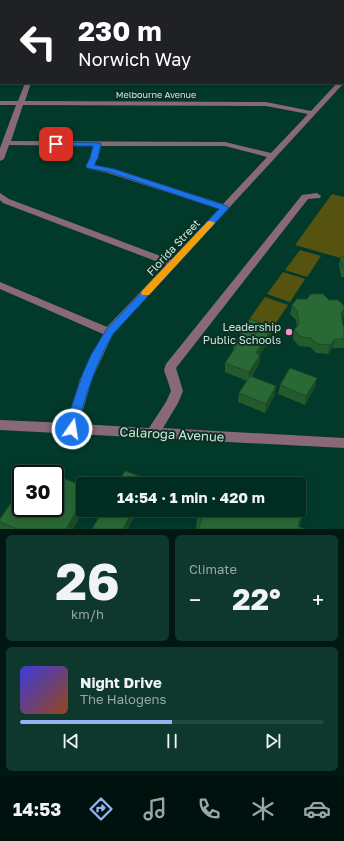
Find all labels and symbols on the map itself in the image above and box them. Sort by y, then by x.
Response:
street label: Melbourne Avenue [116,89,196,100]
pin [39,127,73,161]
street label: Florida Street [144,216,202,278]
place label: Leadership Public Schools [203,320,281,346]
marker: Leadership Public Schools [284,327,294,337]
position arrow [51,408,93,450]
street label: Calaroga Avenue [119,423,225,445]
speed limit sign: 30 [12,465,64,517]

